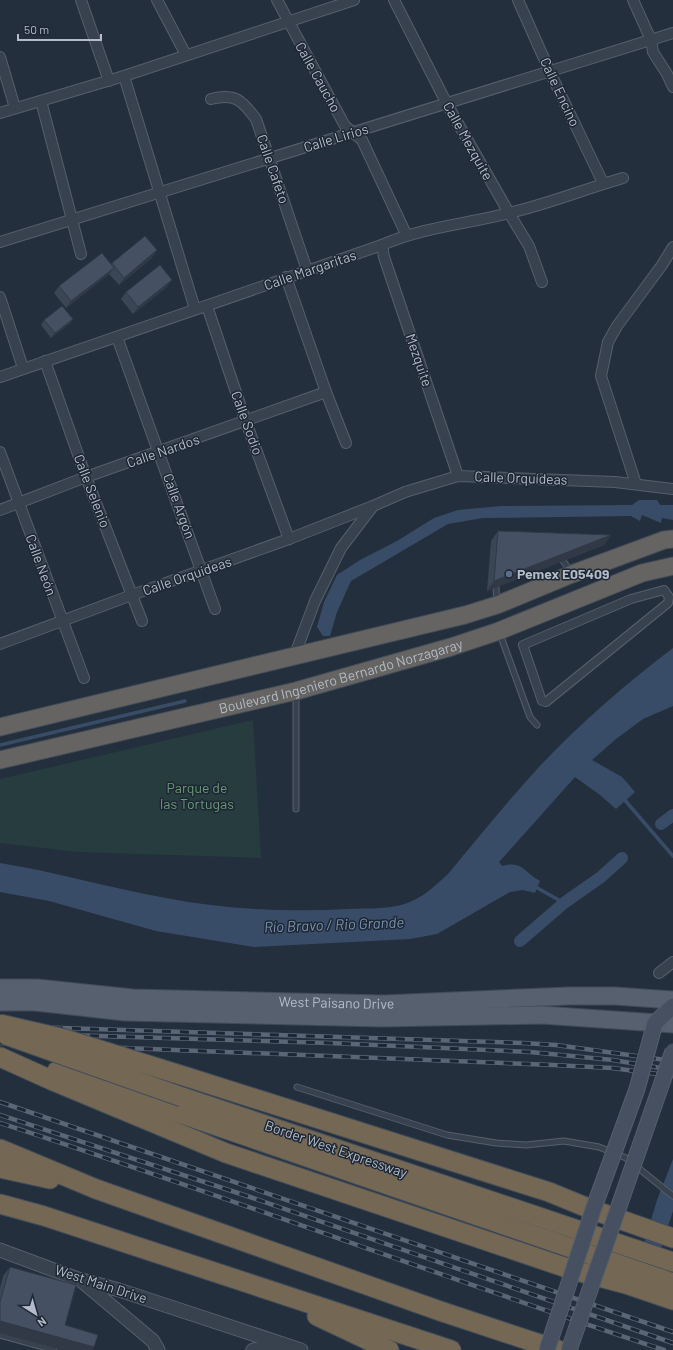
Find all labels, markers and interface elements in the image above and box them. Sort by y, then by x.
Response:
scale bar [18,16,101,42]
text: 50 m [24,22,49,36]
street label: Calle Caucho [292,39,345,115]
street label: Calle Encino [537,55,584,129]
street label: Calle Mezquite [440,99,497,183]
street label: Calle Lirios [301,120,371,155]
street label: Calle Cafeto [254,132,293,206]
street label: Calle Margaritas [261,246,359,293]
street label: Mezquite [403,331,436,389]
street label: Calle Sodio [228,388,267,457]
street label: Calle Nardos [124,430,202,471]
street label: Calle Selenio [71,452,114,530]
street label: Calle Orquídeas [474,467,568,488]
street label: Calle Argón [160,471,199,541]
street label: Calle Neón [22,532,60,598]
street label: Calle Orquídeas [140,552,234,599]
place label: Pemex E05409 [517,565,609,582]
marker: Pemex E05409 [504,569,514,579]
street label: Boulevard Ingeniero Bernardo Norzagaray [217,635,465,717]
park label: Parque de las Tortugas [160,779,234,812]
water label: Río Bravo / Rio Grande [264,913,405,935]
street label: West Paisano Drive [278,992,395,1012]
street label: Border West Expressway [263,1116,410,1181]
street label: West Main Drive [53,1261,149,1306]
north arrow [16,1294,56,1334]
text: N [35,1315,49,1330]

